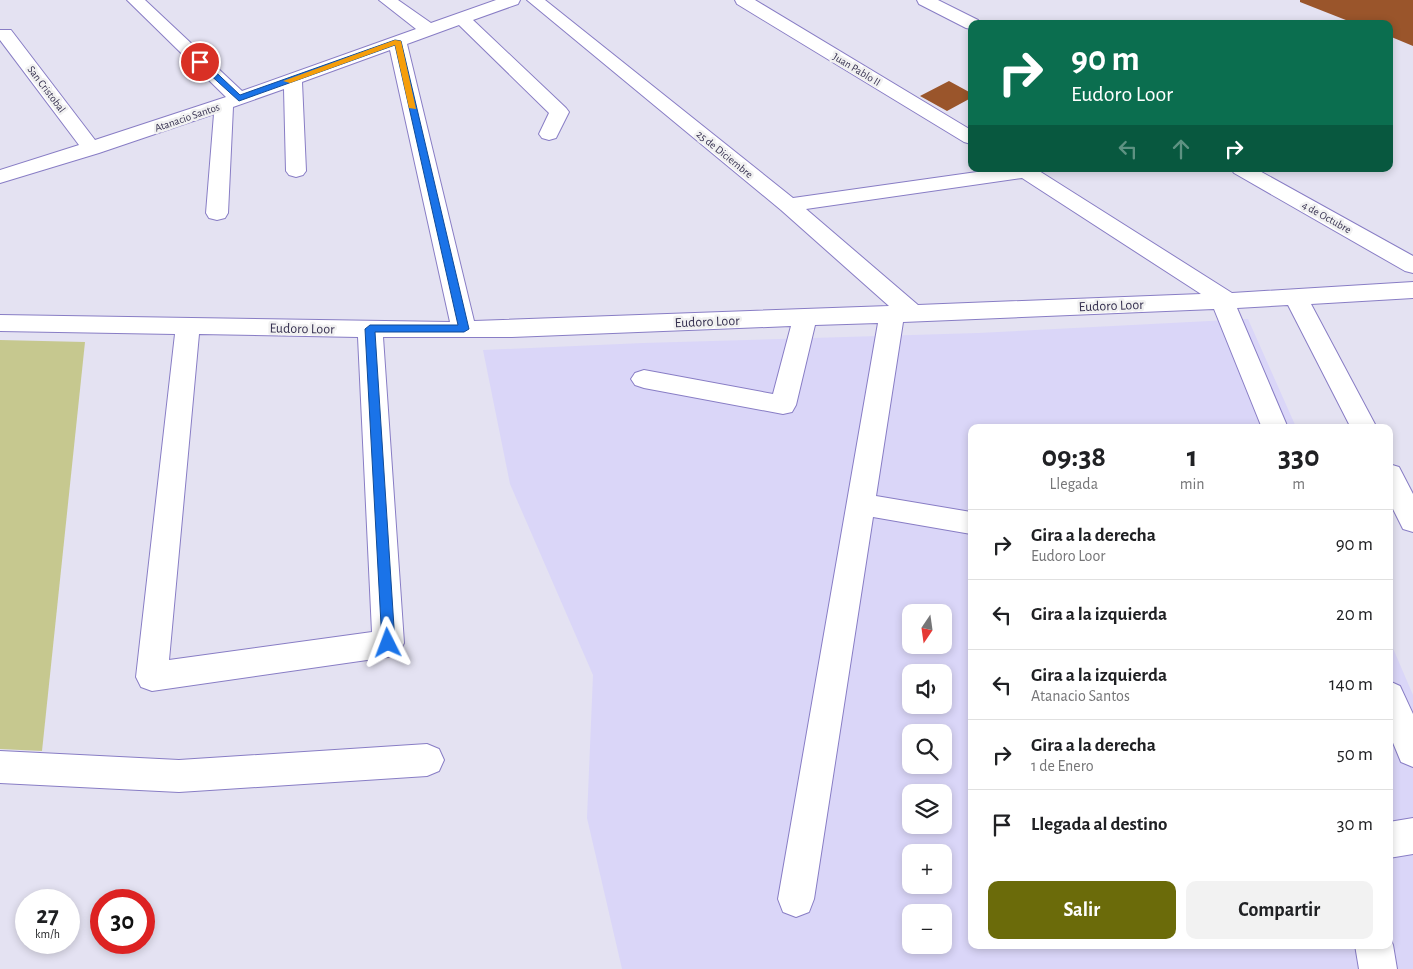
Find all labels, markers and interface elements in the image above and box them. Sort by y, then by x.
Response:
icon: right [988,40,1053,105]
pin [179,41,221,83]
text: 90 m [1071,42,1140,77]
icon: arrive [186,48,214,76]
street label: Juan Pablo II [831,51,882,88]
street label: San Cristobal [26,64,68,115]
text: Eudoro Loor [1071,83,1173,105]
street label: Atanacio Santos [153,101,221,134]
street label: 25 de Diciembre [695,128,755,180]
icon: left [1114,135,1142,163]
icon: ahead [1167,135,1195,163]
icon: right [1220,135,1248,163]
street label: 4 de Octubre [1300,199,1353,235]
street label: Eudoro Loor [1078,298,1144,314]
street label: Eudoro Loor [674,314,740,330]
street label: Eudoro Loor [269,321,335,337]
text: 09:38 [1041,442,1106,472]
text: 1 [1187,442,1198,472]
text: 330 [1278,442,1320,472]
text: Llegada [1050,476,1098,492]
text: min [1180,476,1205,492]
text: m [1292,476,1305,492]
text: Gira a la derecha [1031,526,1156,545]
icon: right [988,531,1016,559]
text: 90 m [1336,535,1373,554]
text: Eudoro Loor [1031,548,1105,564]
icon: left [988,601,1016,629]
north arrow [902,604,952,654]
map controls [902,604,952,954]
text: Gira a la izquierda [1031,605,1167,624]
text: 20 m [1336,605,1373,624]
position arrow [361,616,413,668]
button: sound [902,664,952,714]
text: Gira a la izquierda [1031,666,1167,685]
icon: left [988,671,1016,699]
text: 140 m [1329,675,1373,694]
text: Atanacio Santos [1031,688,1130,704]
button: search [902,724,952,774]
text: Gira a la derecha [1031,736,1156,755]
icon: right [988,741,1016,769]
text: 50 m [1337,745,1373,764]
text: 1 de Enero [1031,758,1094,774]
button: layers [902,784,952,834]
icon: arrive [988,811,1016,839]
text: Llegada al destino [1031,815,1168,834]
text: 30 m [1337,815,1373,834]
button: + [902,844,952,894]
button: Salir [988,881,1176,939]
button: Compartir [1186,881,1373,939]
speed limit sign: 30 [90,889,155,954]
text: 27 [36,903,59,928]
button: − [902,904,952,954]
text: km/h [35,928,60,940]

